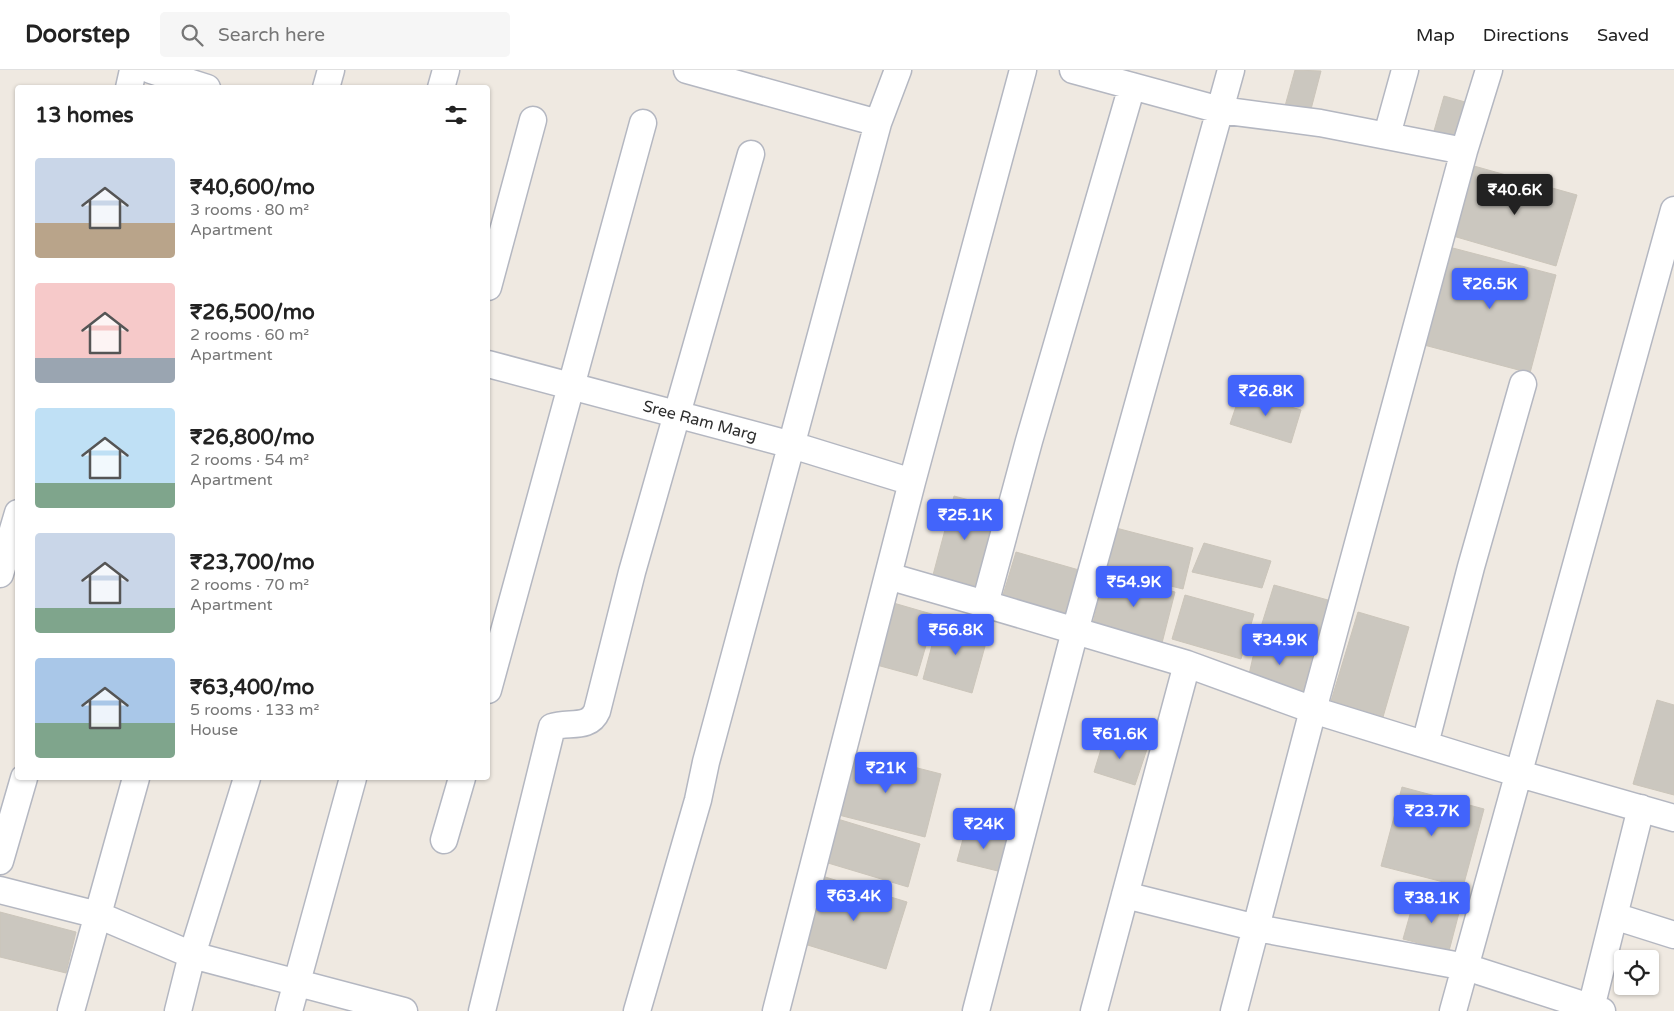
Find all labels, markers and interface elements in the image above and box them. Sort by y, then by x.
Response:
search box [160,12,510,57]
text: Doorstep [25,20,130,49]
icon: search [178,21,206,49]
text: Search here [218,24,325,46]
text: Map [1416,24,1455,46]
text: Directions [1483,24,1569,46]
text: Saved [1597,24,1649,46]
icon: filters [442,101,470,129]
text: 13 homes [35,103,134,128]
pin: ₹40.6K [1474,174,1556,216]
text: ₹40,600/mo [190,175,315,200]
icon: home [75,178,135,238]
text: ₹40.6K [1488,180,1542,200]
text: 3 rooms · 80 m² [190,200,309,220]
text: Apartment [190,220,273,240]
pin: ₹26.5K [1449,268,1531,310]
text: ₹26.5K [1463,274,1517,294]
text: ₹26,500/mo [190,300,315,325]
icon: home [75,303,135,363]
text: 2 rooms · 60 m² [190,325,309,345]
text: Apartment [190,345,273,365]
pin: ₹26.8K [1225,374,1307,417]
text: ₹26.8K [1239,381,1293,401]
street label: Sree Ram Marg [641,396,759,446]
text: ₹26,800/mo [190,425,315,450]
icon: home [75,428,135,488]
text: 2 rooms · 54 m² [190,450,309,470]
text: Apartment [190,470,273,490]
pin: ₹25.1K [924,498,1006,541]
text: ₹25.1K [938,505,992,525]
text: ₹23,700/mo [190,550,315,575]
icon: home [75,553,135,613]
pin: ₹54.9K [1093,566,1175,608]
text: ₹54.9K [1107,572,1161,592]
text: 2 rooms · 70 m² [190,575,309,595]
text: Apartment [190,595,273,615]
pin: ₹56.8K [915,614,997,656]
text: ₹56.8K [929,620,983,640]
pin: ₹34.9K [1239,624,1321,666]
text: ₹34.9K [1253,630,1307,650]
text: ₹63,400/mo [190,675,314,700]
icon: home [75,678,135,738]
text: 5 rooms · 133 m² [190,700,319,720]
pin: ₹61.6K [1079,718,1161,760]
text: House [190,720,238,740]
text: ₹61.6K [1093,724,1147,744]
pin: ₹21K [856,752,916,794]
text: ₹21K [866,758,906,778]
pin: ₹23.7K [1391,794,1473,837]
text: ₹23.7K [1405,801,1459,821]
pin: ₹24K [954,808,1014,850]
text: ₹24K [964,814,1004,834]
pin: ₹63.4K [813,880,895,922]
pin: ₹38.1K [1391,882,1473,924]
text: ₹63.4K [827,886,881,906]
text: ₹38.1K [1405,888,1459,908]
map controls [1614,950,1659,995]
button: locate [1614,950,1659,995]

